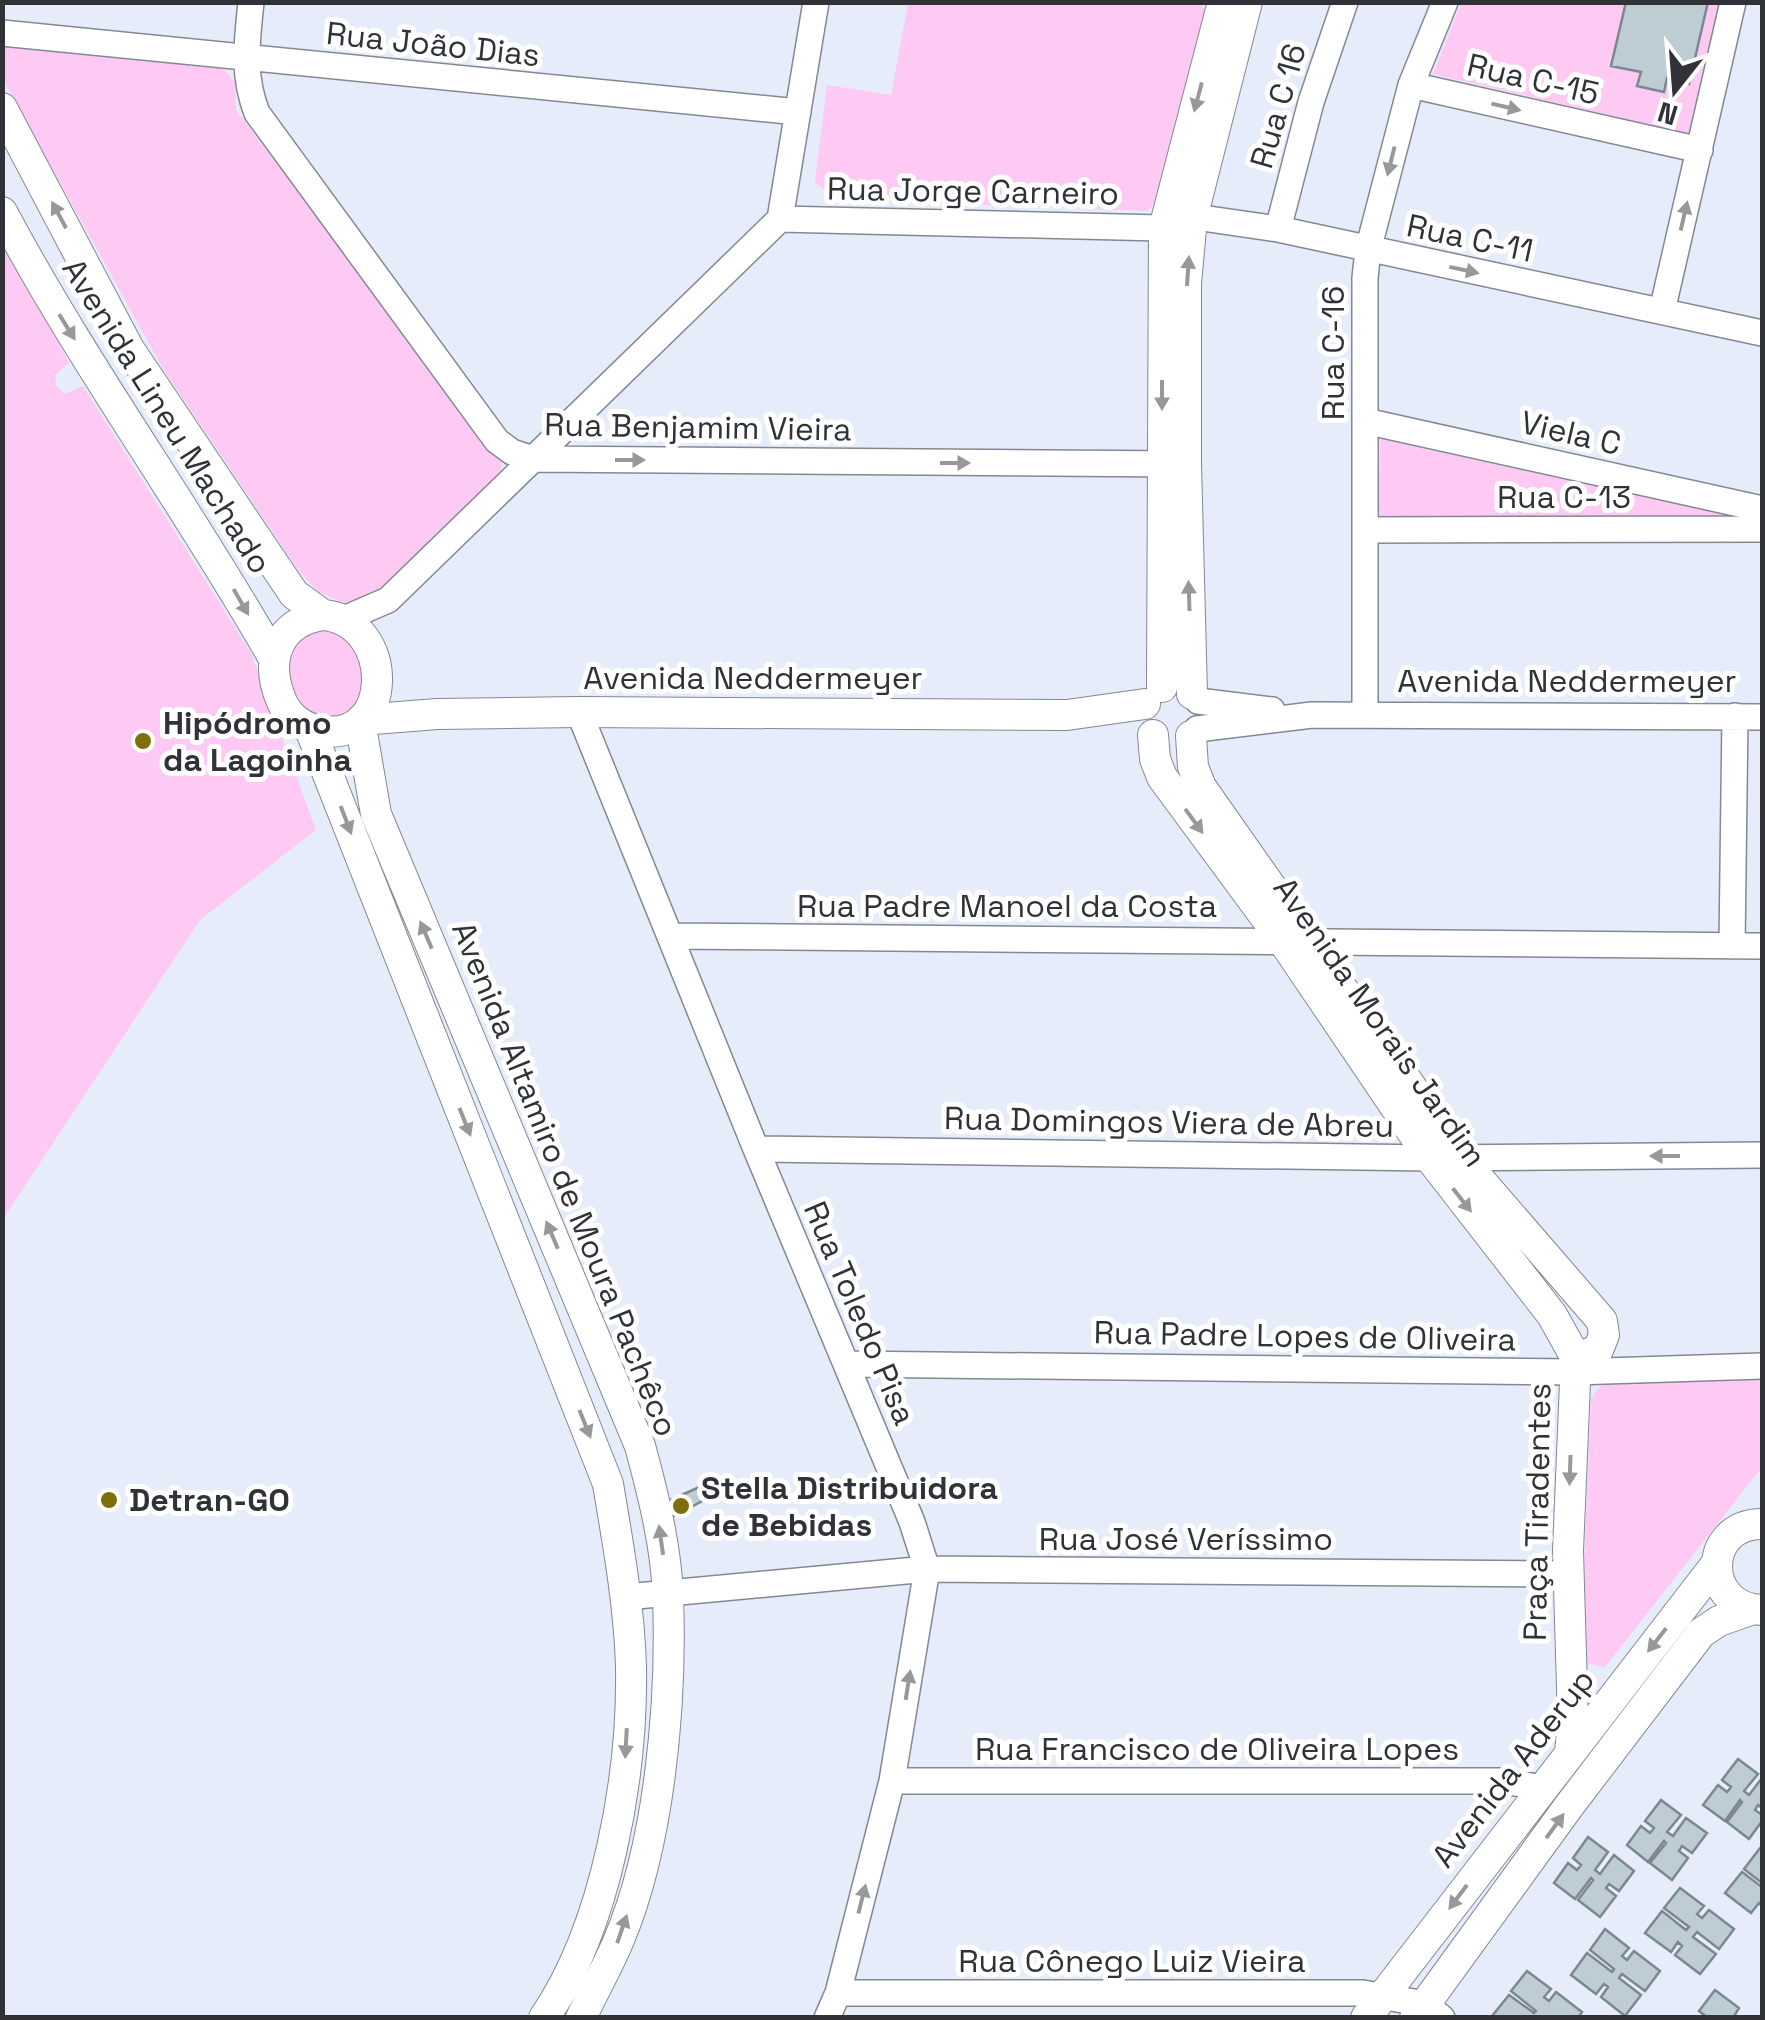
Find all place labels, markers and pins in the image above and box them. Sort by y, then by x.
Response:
place label: Hipódromo da Lagoinha [163,703,352,780]
marker: Hipódromo da Lagoinha [132,730,154,752]
place label: Stella Distribuidora de Bebidas [701,1468,998,1545]
place label: Detran-GO [129,1480,290,1520]
marker: Detran-GO [98,1489,120,1511]
marker: Stella Distribuidora de Bebidas [670,1495,692,1517]

